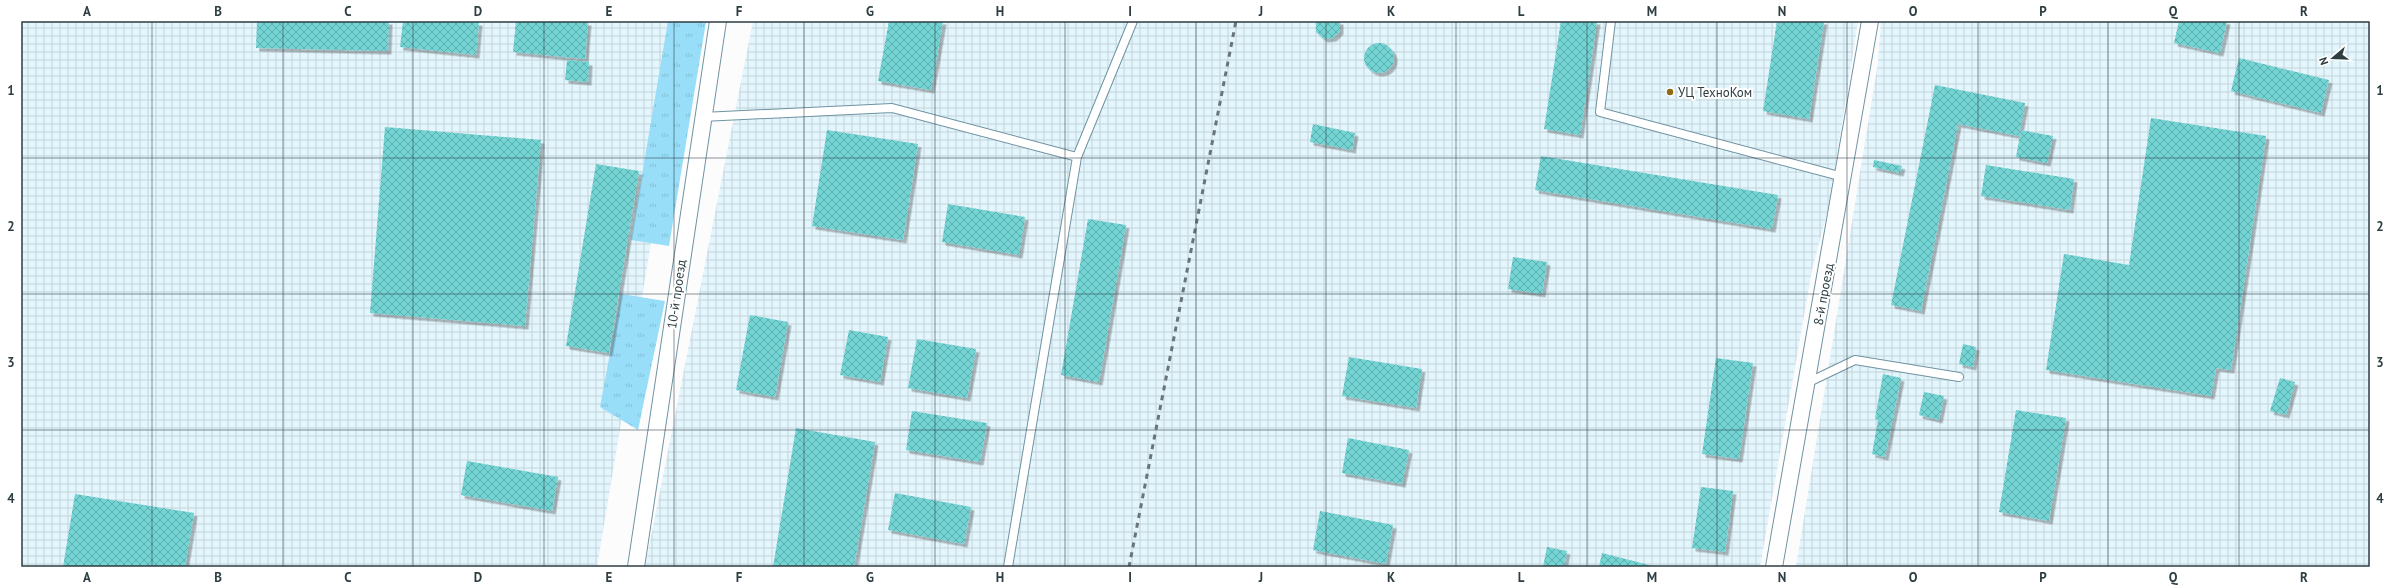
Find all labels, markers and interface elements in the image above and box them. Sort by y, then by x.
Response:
text: A [83,3,91,20]
text: B [214,3,222,20]
text: C [344,3,352,20]
text: D [474,3,482,20]
text: E [606,3,613,20]
text: F [736,3,743,20]
text: G [866,3,874,20]
text: H [996,3,1004,20]
text: I [1128,3,1132,20]
text: J [1258,3,1263,20]
text: K [1387,3,1395,20]
text: L [1518,3,1525,20]
text: M [1647,3,1657,20]
text: N [1778,3,1786,20]
text: O [1909,3,1918,20]
text: P [2039,3,2047,20]
text: Q [2169,3,2179,20]
text: R [2300,3,2308,20]
north arrow [2313,38,2353,78]
text: N [2316,56,2331,67]
text: 1 [7,82,15,99]
text: 1 [2376,82,2384,99]
place label: УЦ ТехноКом [1678,84,1752,101]
marker: УЦ ТехноКом [1665,87,1675,97]
text: 2 [7,218,15,235]
text: 2 [2376,218,2384,235]
street label: 10-й проезд [663,258,690,330]
street label: 8-й проезд [1810,262,1837,326]
text: 3 [7,354,15,371]
text: 3 [2376,354,2384,371]
text: 4 [7,490,15,507]
text: 4 [2376,490,2384,507]
text: A [83,569,91,586]
text: B [214,569,222,586]
text: C [344,569,352,586]
text: D [474,569,482,586]
text: E [606,569,613,586]
text: F [736,569,743,586]
text: G [866,569,874,586]
text: H [996,569,1004,586]
text: I [1128,569,1132,586]
text: J [1258,569,1263,586]
text: K [1387,569,1395,586]
text: L [1518,569,1525,586]
text: M [1647,569,1657,586]
text: N [1778,569,1786,586]
text: O [1909,569,1918,586]
text: P [2039,569,2047,586]
text: Q [2169,569,2179,586]
text: R [2300,569,2308,586]

